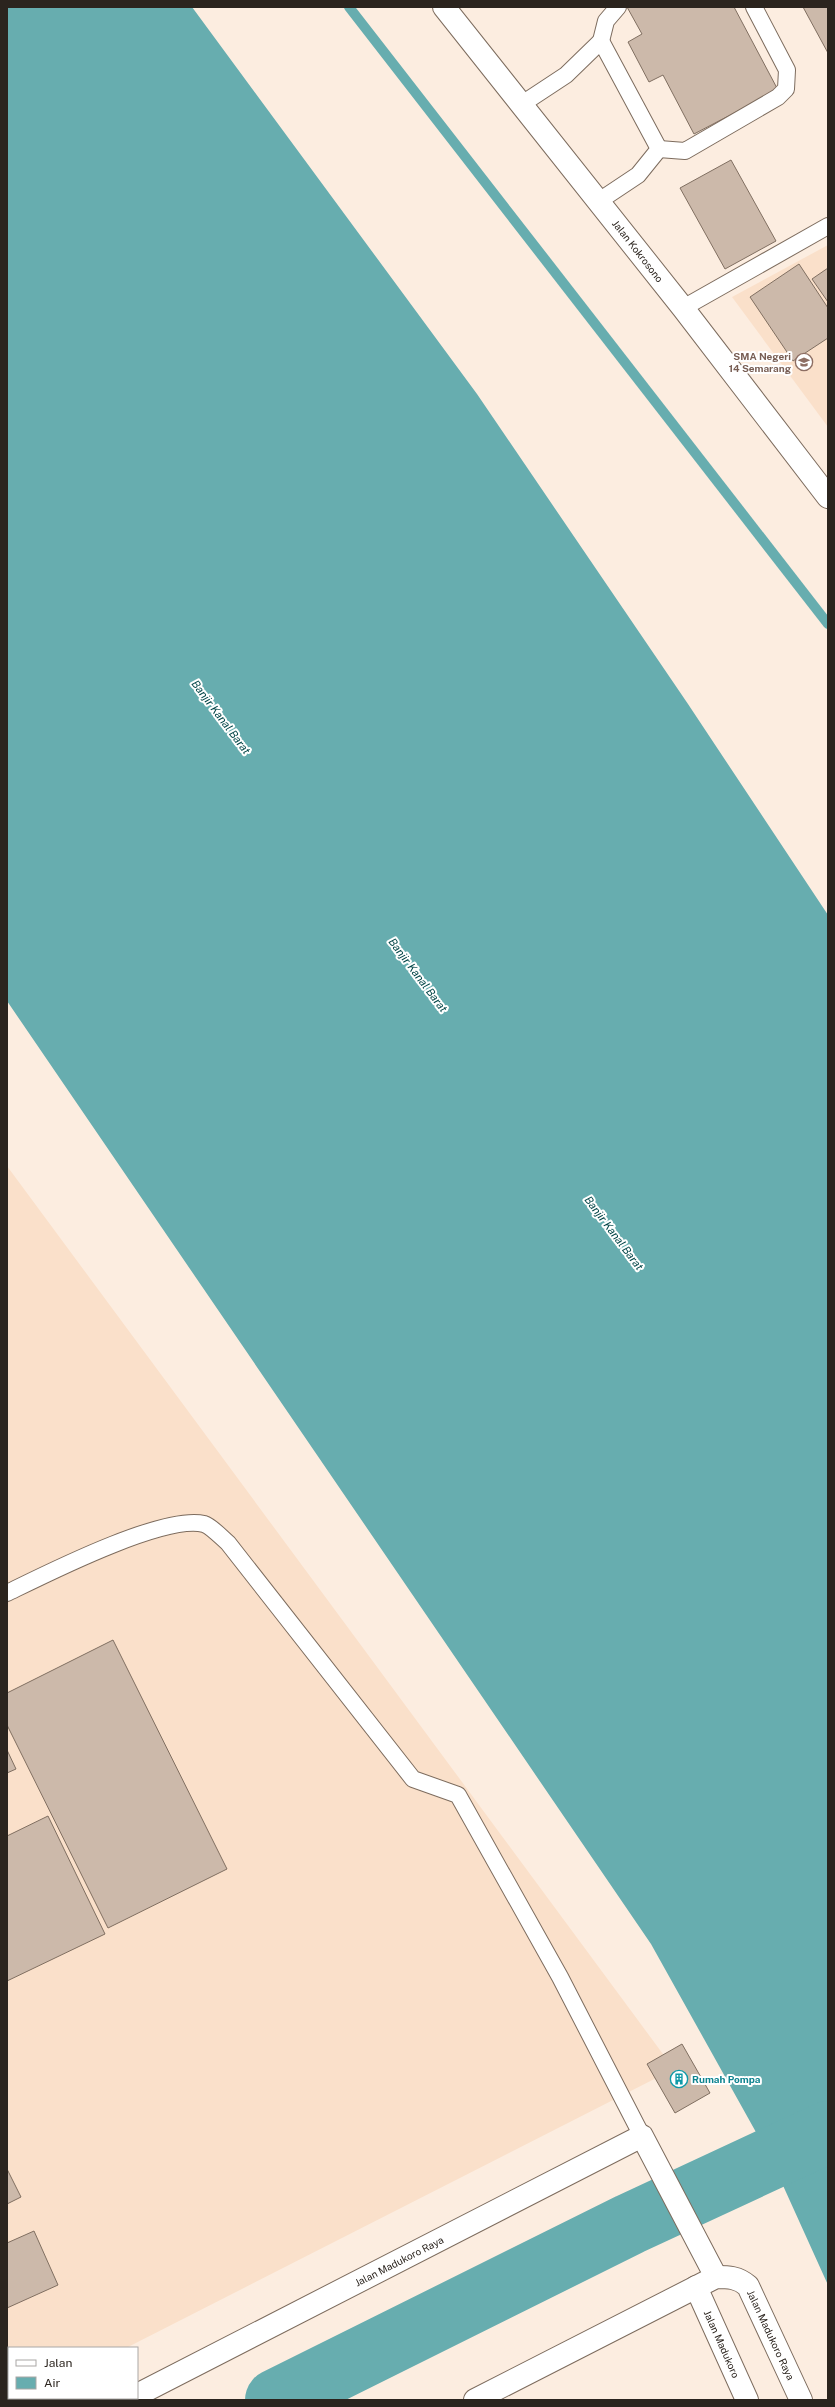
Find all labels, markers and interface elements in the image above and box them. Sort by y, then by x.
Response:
street label: Jalan Kokrosono [610,218,666,285]
place label: SMA Negeri 14 Semarang [729,350,792,374]
school or university icon: SMA Negeri 14 Semarang [794,352,814,372]
water label: Banjir Kanal Barat [189,678,253,757]
water label: Banjir Kanal Barat [386,936,450,1015]
water label: Banjir Kanal Barat [582,1194,646,1273]
building icon: Rumah Pompa [669,2069,689,2089]
place label: Rumah Pompa [692,2073,761,2085]
street label: Jalan Madukoro Raya [353,2233,445,2289]
street label: Jalan Madukoro Raya [745,2288,797,2382]
street label: Jalan Madukoro [702,2308,742,2380]
legend [8,2347,138,2399]
text: Jalan [44,2356,73,2370]
text: Air [44,2376,61,2390]

